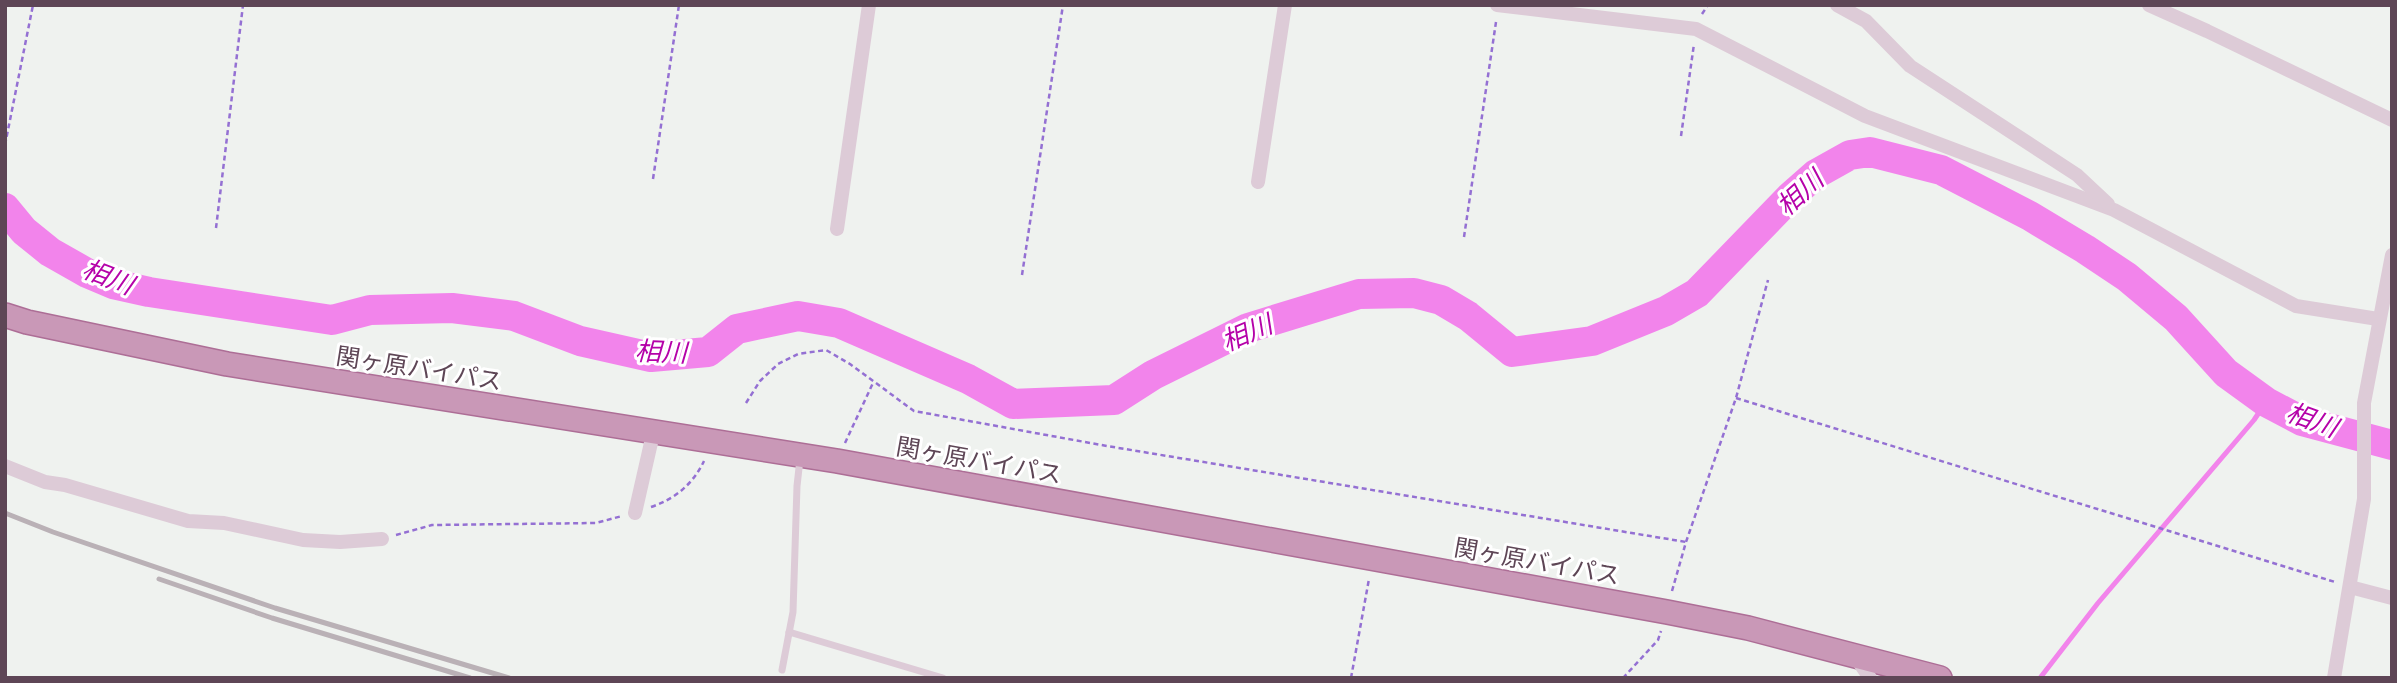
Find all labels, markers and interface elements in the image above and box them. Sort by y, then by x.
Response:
water label: 相川 [1771,162,1832,222]
water label: 相川 [78,254,140,301]
water label: 相川 [1217,308,1280,357]
water label: 相川 [634,336,690,368]
street label: 関ヶ原バイパス [334,342,504,395]
water label: 相川 [2282,397,2344,444]
street label: 関ヶ原バイパス [894,433,1064,488]
street label: 関ヶ原バイパス [1452,534,1622,589]

